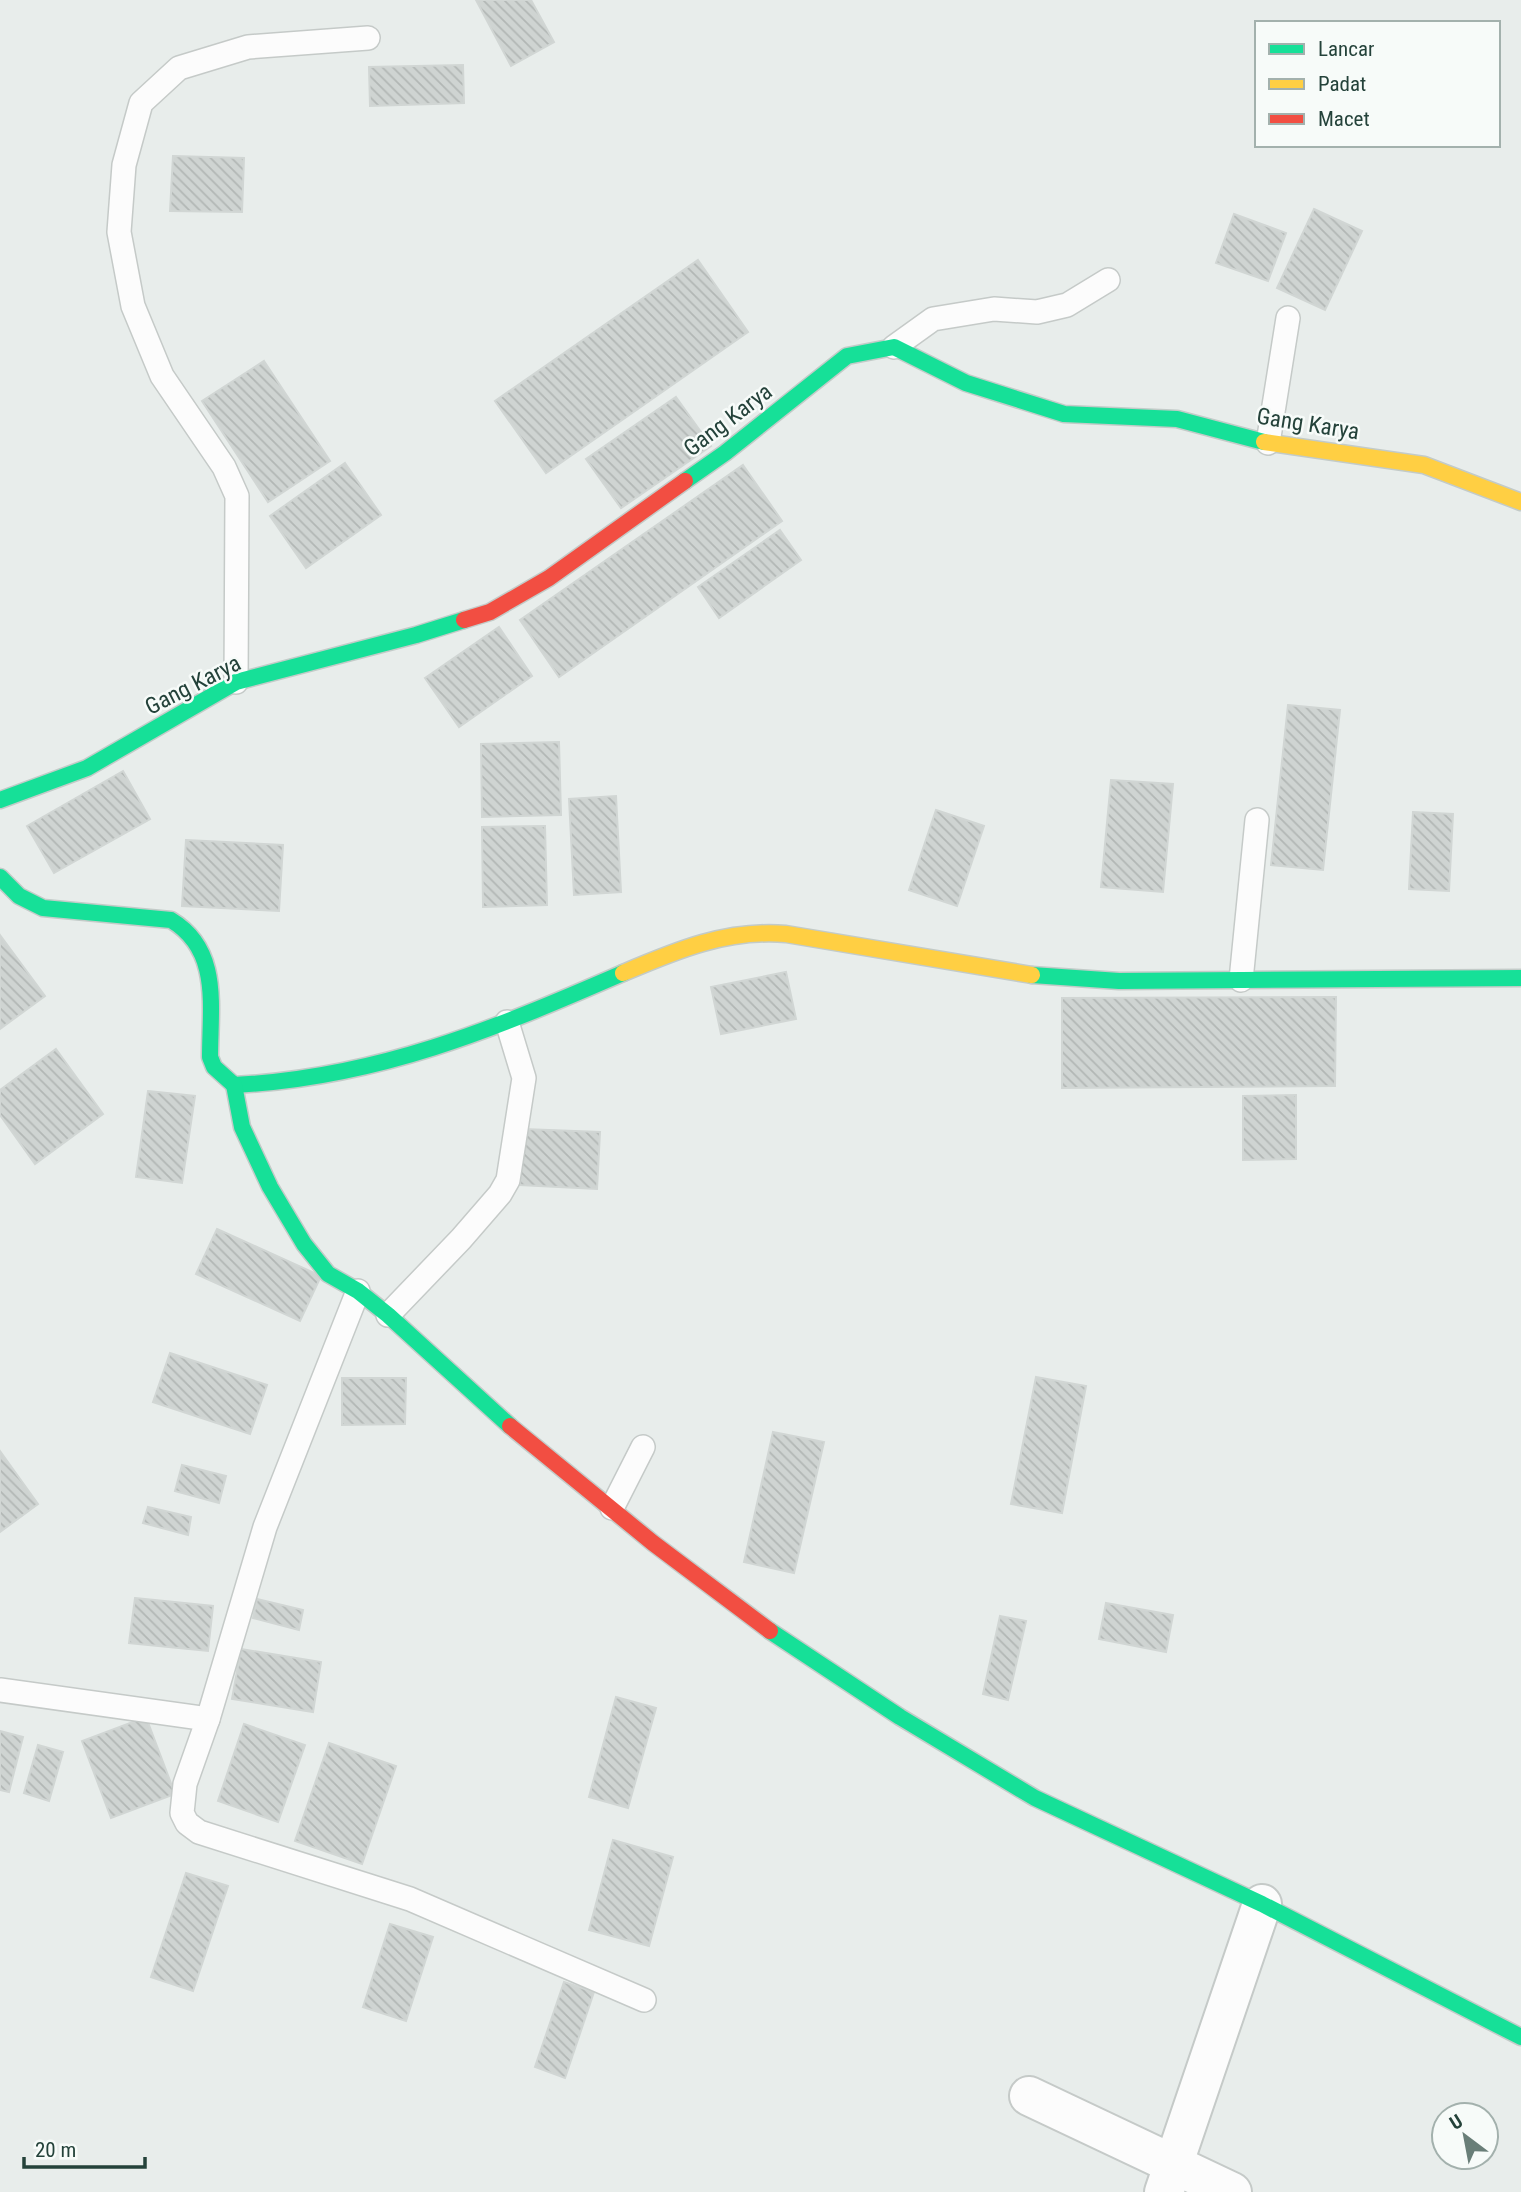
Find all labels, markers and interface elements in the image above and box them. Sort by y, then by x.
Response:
legend [1255,21,1500,147]
text: Lancar [1318,37,1374,61]
text: Padat [1318,72,1366,96]
text: Macet [1318,107,1370,131]
street label: Gang Karya [679,378,777,462]
street label: Gang Karya [1255,403,1361,445]
street label: Gang Karya [141,649,245,721]
north arrow [1430,2101,1500,2171]
text: U [1446,2109,1467,2135]
scale bar [24,2126,145,2170]
text: 20 m [35,2138,76,2162]

